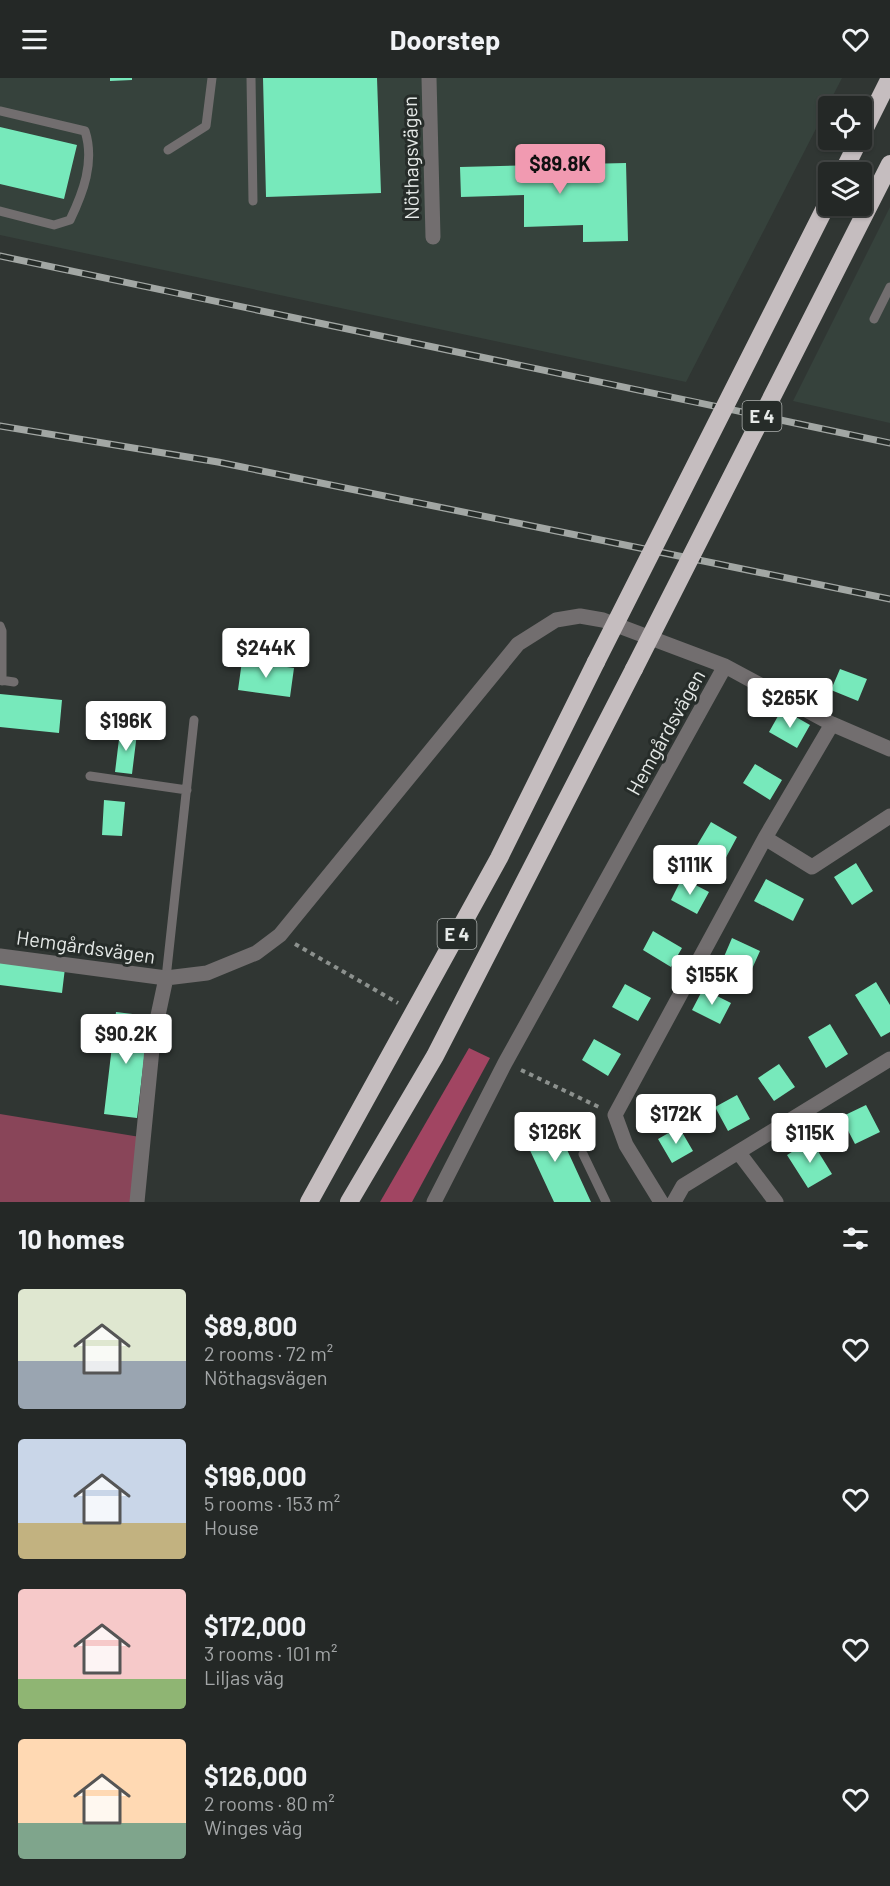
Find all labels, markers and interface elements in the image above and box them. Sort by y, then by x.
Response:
icon: menu [18,23,51,56]
text: Doorstep [390,23,500,55]
icon: heart [839,23,872,56]
street label: Nöthagsvägen [397,96,423,220]
map controls [818,96,872,216]
button: locate [818,96,872,150]
pin: $89.8K [511,144,609,195]
text: $89.8K [529,151,591,175]
button: layers [818,162,872,216]
road number: E 4 [742,401,782,431]
pin: $244K [224,628,308,679]
text: $244K [236,635,296,659]
street label: Hemgårdsvägen [621,665,709,799]
pin: $265K [748,678,832,729]
text: $265K [762,685,818,709]
pin: $196K [84,701,168,752]
text: $196K [100,708,152,732]
pin: $111K [648,845,732,896]
text: $111K [667,852,713,876]
road number: E 4 [438,919,476,949]
street label: Hemgårdsvägen [15,924,157,968]
pin: $155K [670,955,754,1006]
text: $155K [686,962,738,986]
pin: $90.2K [77,1014,175,1065]
text: $90.2K [95,1021,157,1045]
pin: $172K [634,1094,718,1145]
text: $172K [650,1101,702,1125]
pin: $126K [513,1112,597,1163]
pin: $115K [768,1113,852,1164]
text: $126K [529,1119,581,1143]
text: $115K [785,1120,835,1144]
icon: filters [839,1222,872,1255]
text: 10 homes [18,1223,125,1254]
text: $89,800 [204,1310,297,1341]
icon: home [66,1313,138,1385]
icon: heart [839,1333,872,1366]
text: 2 rooms · 72 m² [204,1341,333,1365]
text: Nöthagsvägen [204,1365,328,1389]
text: $196,000 [204,1460,307,1491]
icon: home [66,1463,138,1535]
icon: heart [839,1483,872,1516]
text: 5 rooms · 153 m² [204,1491,340,1515]
text: House [204,1515,259,1539]
text: $172,000 [204,1610,306,1641]
icon: home [66,1613,138,1685]
icon: heart [839,1633,872,1666]
text: 3 rooms · 101 m² [204,1641,337,1665]
text: Liljas väg [204,1665,284,1689]
text: $126,000 [204,1760,307,1791]
icon: home [66,1763,138,1835]
icon: heart [839,1783,872,1816]
text: 2 rooms · 80 m² [204,1791,335,1815]
text: Winges väg [204,1815,302,1839]

